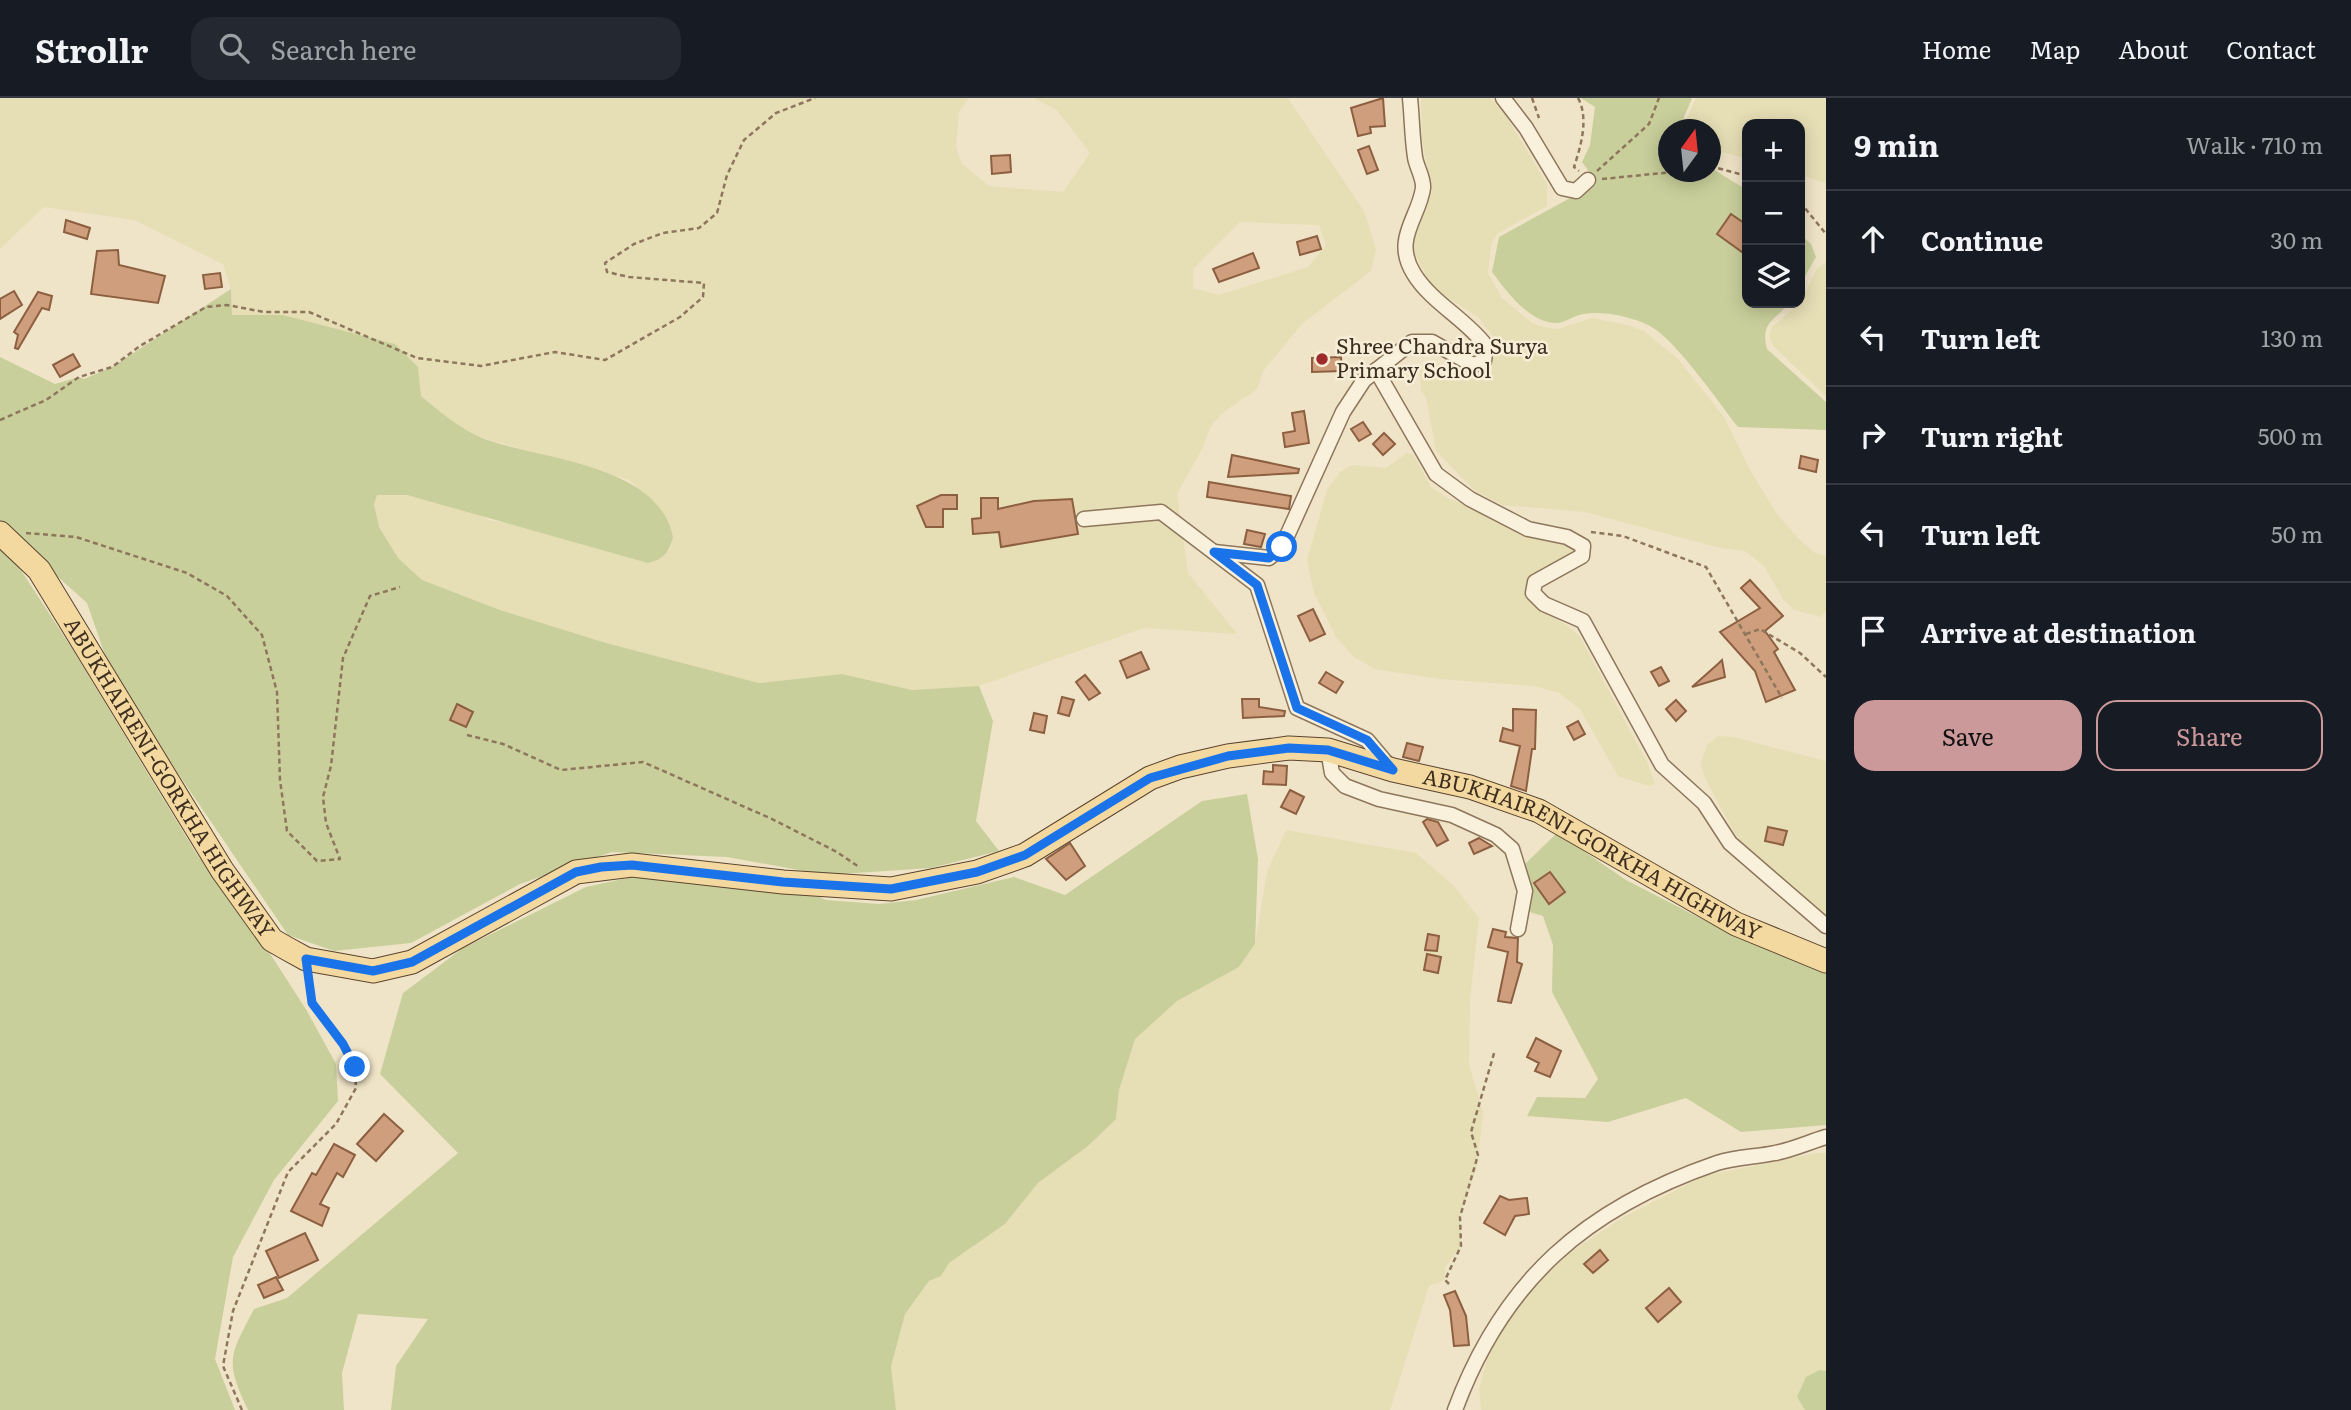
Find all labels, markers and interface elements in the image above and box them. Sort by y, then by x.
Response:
search box [191,17,681,80]
text: Strollr [35,24,149,73]
icon: search [215,29,253,67]
text: Search here [271,29,416,68]
text: Home [1922,31,1991,66]
text: Map [2029,31,2080,66]
text: About [2118,31,2188,66]
text: Contact [2226,31,2316,66]
north arrow [1658,119,1721,182]
map controls [1742,119,1805,308]
button: + [1742,119,1805,182]
text: 9 min [1854,122,1939,166]
text: Walk · 710 m [2186,127,2323,161]
button: − [1742,182,1805,245]
icon: ahead [1854,220,1892,258]
text: Continue [1921,220,2043,259]
text: 30 m [2270,222,2323,256]
button: layers [1742,245,1805,308]
icon: left [1854,318,1892,356]
text: Turn left [1921,318,2040,357]
text: 130 m [2261,320,2323,354]
place label: Shree Chandra Surya Primary School [1336,329,1549,384]
marker: Shree Chandra Surya Primary School [1314,351,1330,367]
icon: right [1854,416,1892,454]
text: Turn right [1921,416,2063,455]
text: 500 m [2258,418,2323,452]
icon: left [1854,514,1892,552]
text: Turn left [1921,514,2040,553]
text: 50 m [2271,516,2323,550]
route start [1266,531,1297,562]
street label: ABUKHAIRENI-GORKHA HIGHWAY [58,610,284,943]
icon: arrive [1854,612,1892,650]
text: Arrive at destination [1921,612,2196,651]
button: Save [1854,700,2082,771]
button: Share [2096,700,2323,771]
street label: ABUKHAIRENI-GORKHA HIGHWAY [1420,759,1767,946]
route end [339,1051,370,1082]

